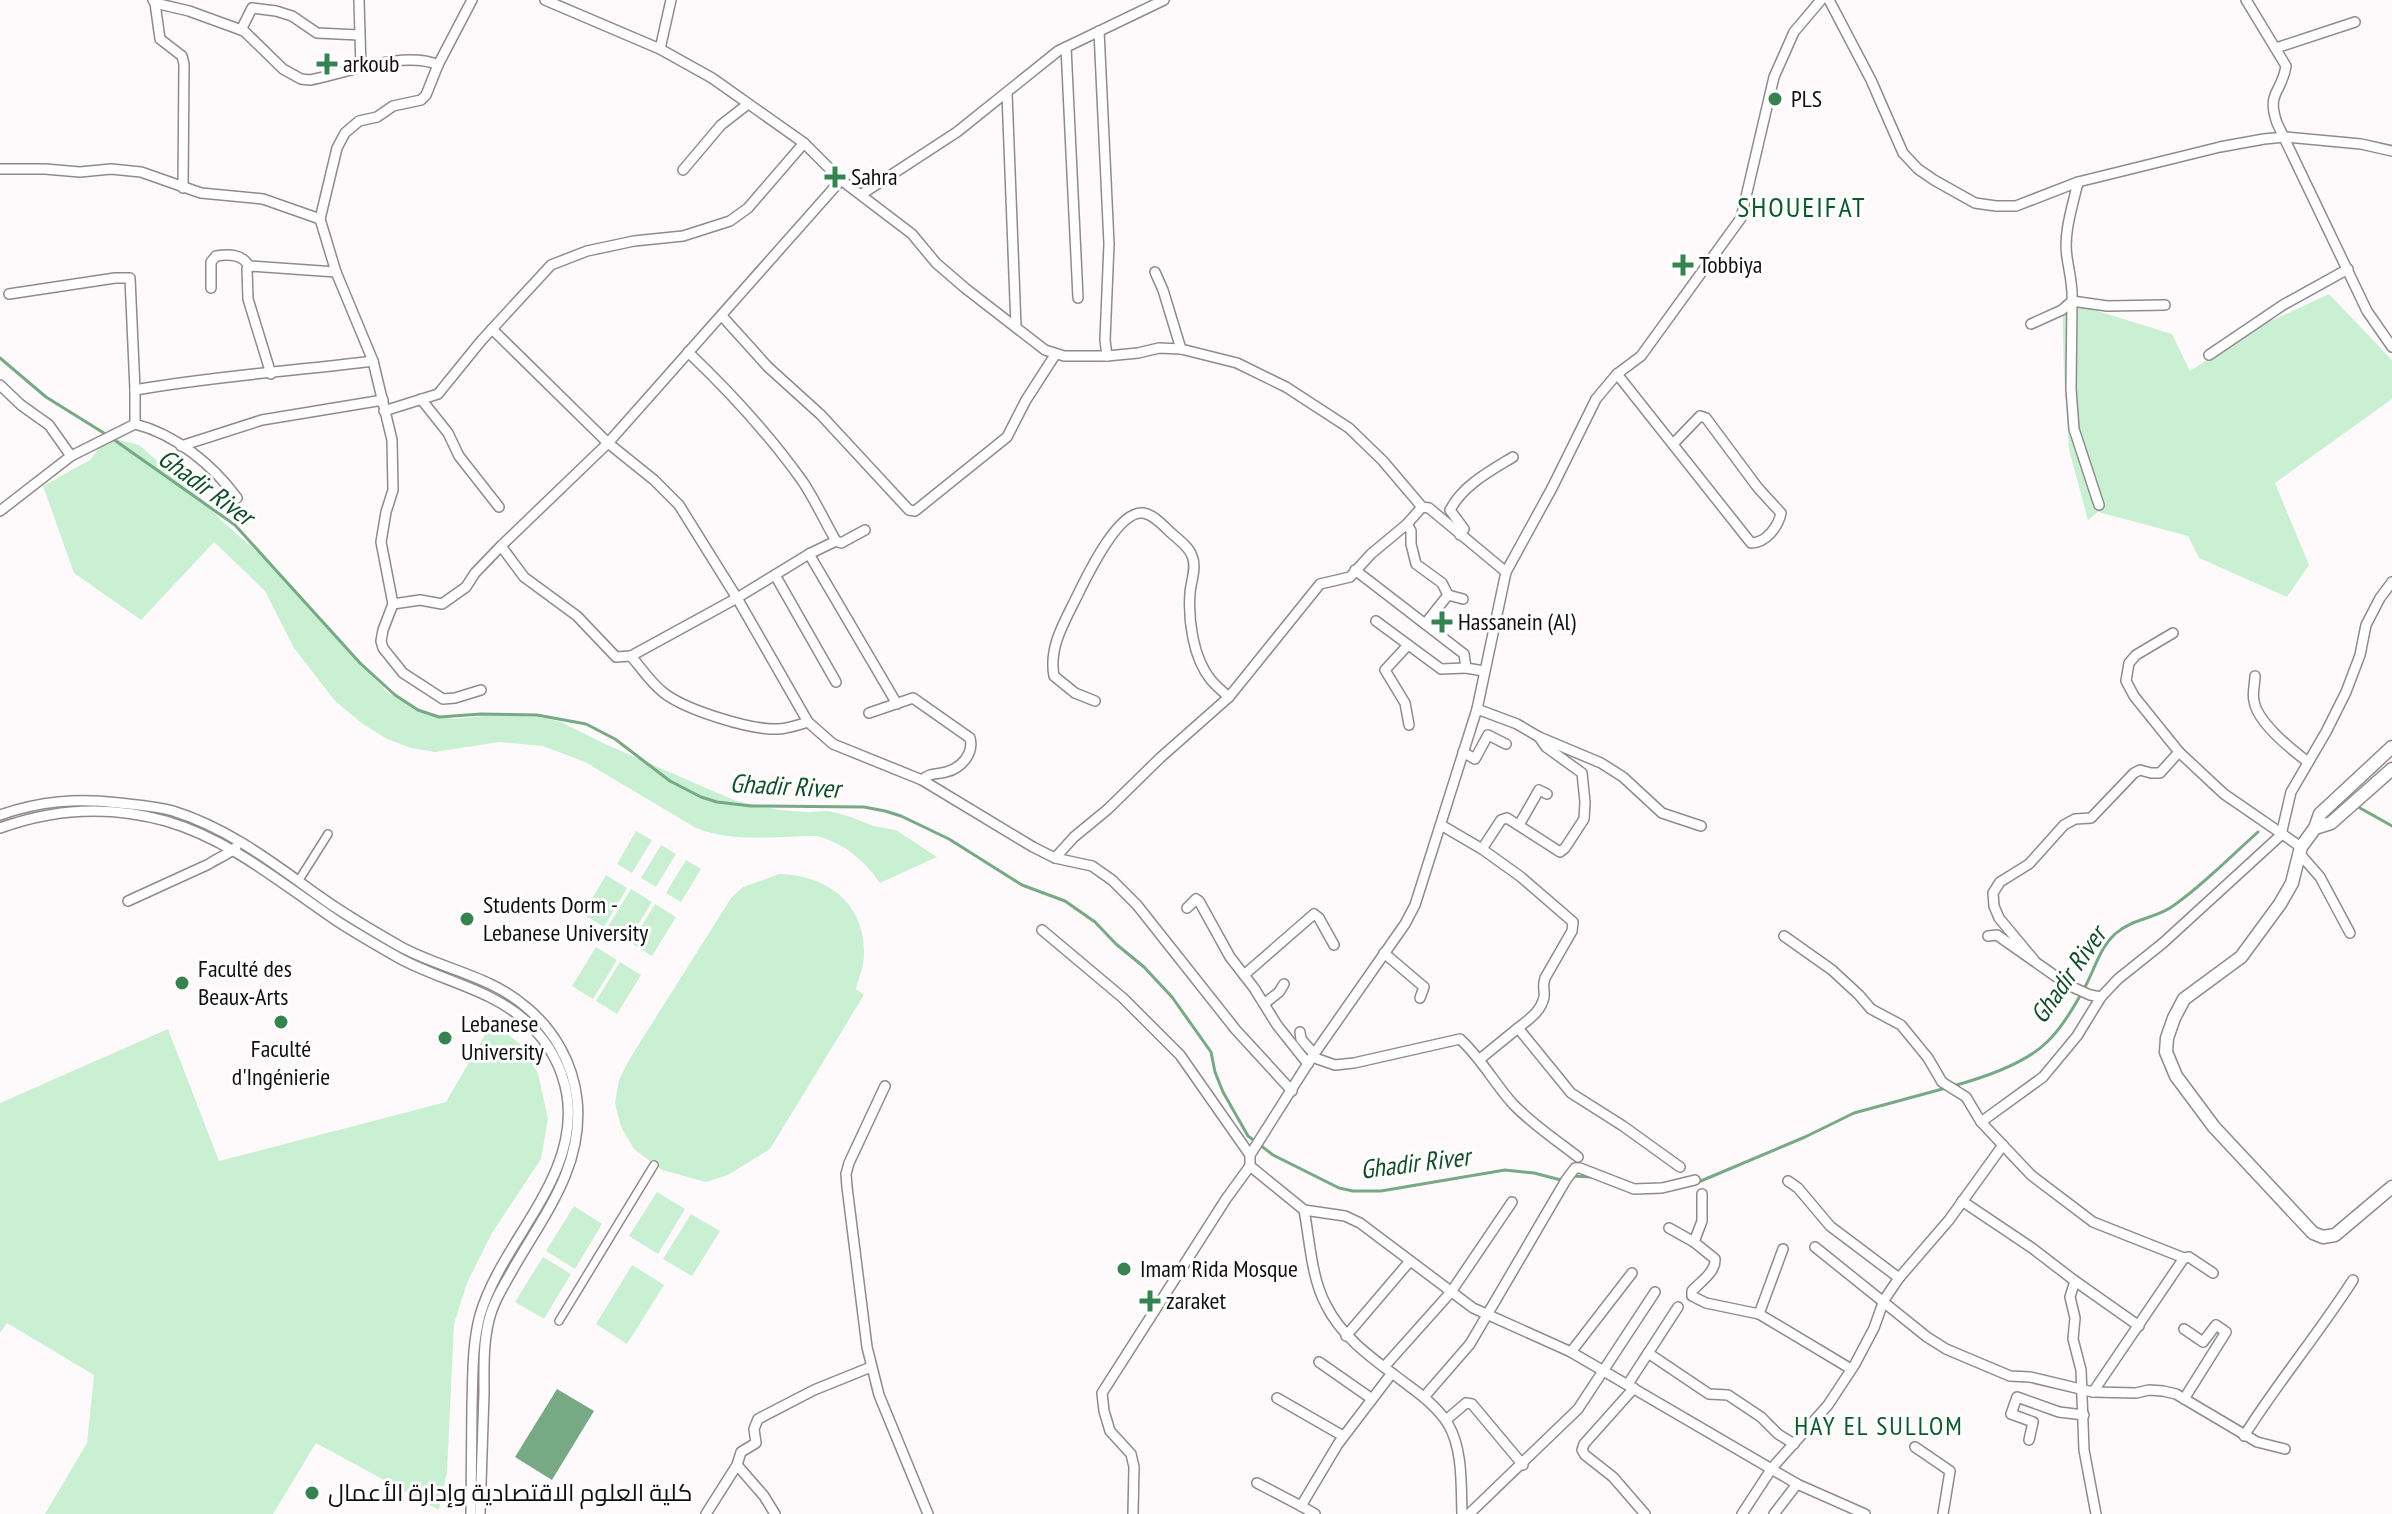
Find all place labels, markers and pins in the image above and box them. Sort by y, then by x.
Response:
place label: arkoub [343,48,399,79]
marker: arkoub [318,55,336,73]
place label: PLS [1791,83,1822,114]
marker: PLS [1766,90,1784,108]
place label: Sahra [851,161,898,192]
marker: Sahra [826,168,844,186]
place label: Tobbiya [1699,249,1762,280]
marker: Tobbiya [1674,256,1692,274]
place label: Hassanein (Al) [1458,606,1576,637]
marker: Hassanein (Al) [1433,613,1451,631]
place label: Students Dorm - Lebanese University [483,889,648,948]
marker: Students Dorm - Lebanese University [458,910,476,928]
place label: Faculté des Beaux-Arts [198,953,292,1012]
marker: Faculté des Beaux-Arts [173,974,191,992]
place label: Lebanese University [461,1008,544,1067]
marker: Faculté d'Ingénierie [272,1013,290,1031]
marker: Lebanese University [436,1029,454,1047]
place label: Faculté d'Ingénierie [232,1033,330,1092]
place label: Imam Rida Mosque [1140,1253,1298,1284]
marker: Imam Rida Mosque [1115,1260,1133,1278]
place label: zaraket [1166,1285,1226,1316]
marker: zaraket [1141,1292,1159,1310]
place label: كلية العلوم الاقتصادية وإدارة الأعمال [328,1477,693,1509]
marker: كلية العلوم الاقتصادية وإدارة الأعمال [303,1484,321,1502]

